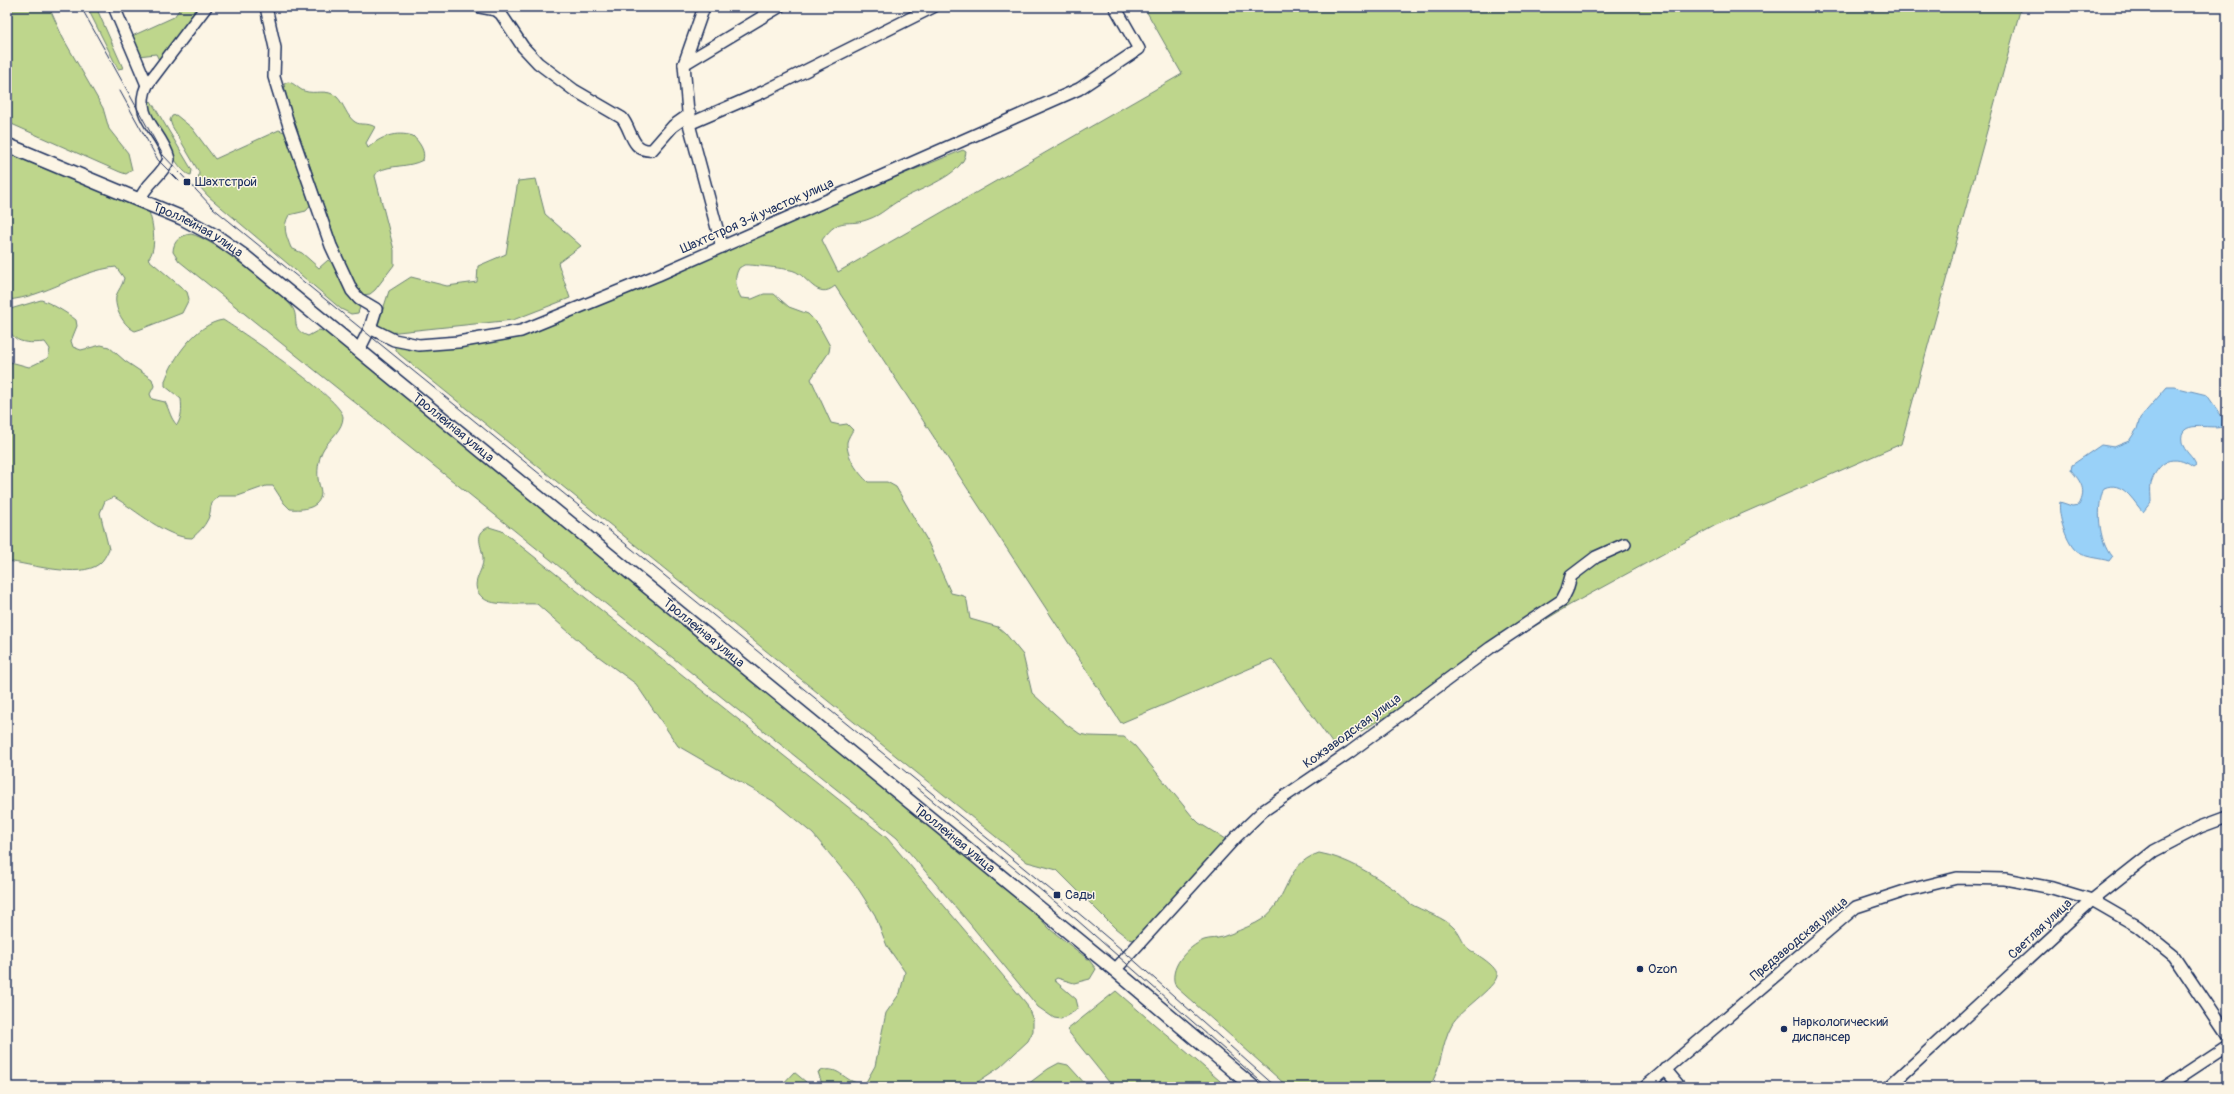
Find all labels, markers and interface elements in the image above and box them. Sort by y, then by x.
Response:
place label: Шахтстрой [195,174,257,190]
street label: Шахтстроя 3-й участок улица [678,175,836,257]
marker: Шахтстрой [182,177,192,187]
street label: Троллейная улица [150,199,246,261]
street label: Троллейная улица [409,389,497,466]
street label: Троллейная улица [660,595,748,671]
street label: Кожзаводская улица [1300,690,1404,772]
street label: Троллейная улица [910,800,998,876]
place label: Сады [1065,887,1095,903]
marker: Сады [1052,890,1062,900]
street label: Предзаводская улица [1747,894,1851,984]
street label: Светлая улица [2005,895,2075,963]
place label: Ozon [1648,961,1677,977]
marker: Ozon [1635,964,1645,974]
place label: Наркологический диспансер [1792,1014,1888,1045]
marker: Наркологический диспансер [1779,1024,1789,1034]

